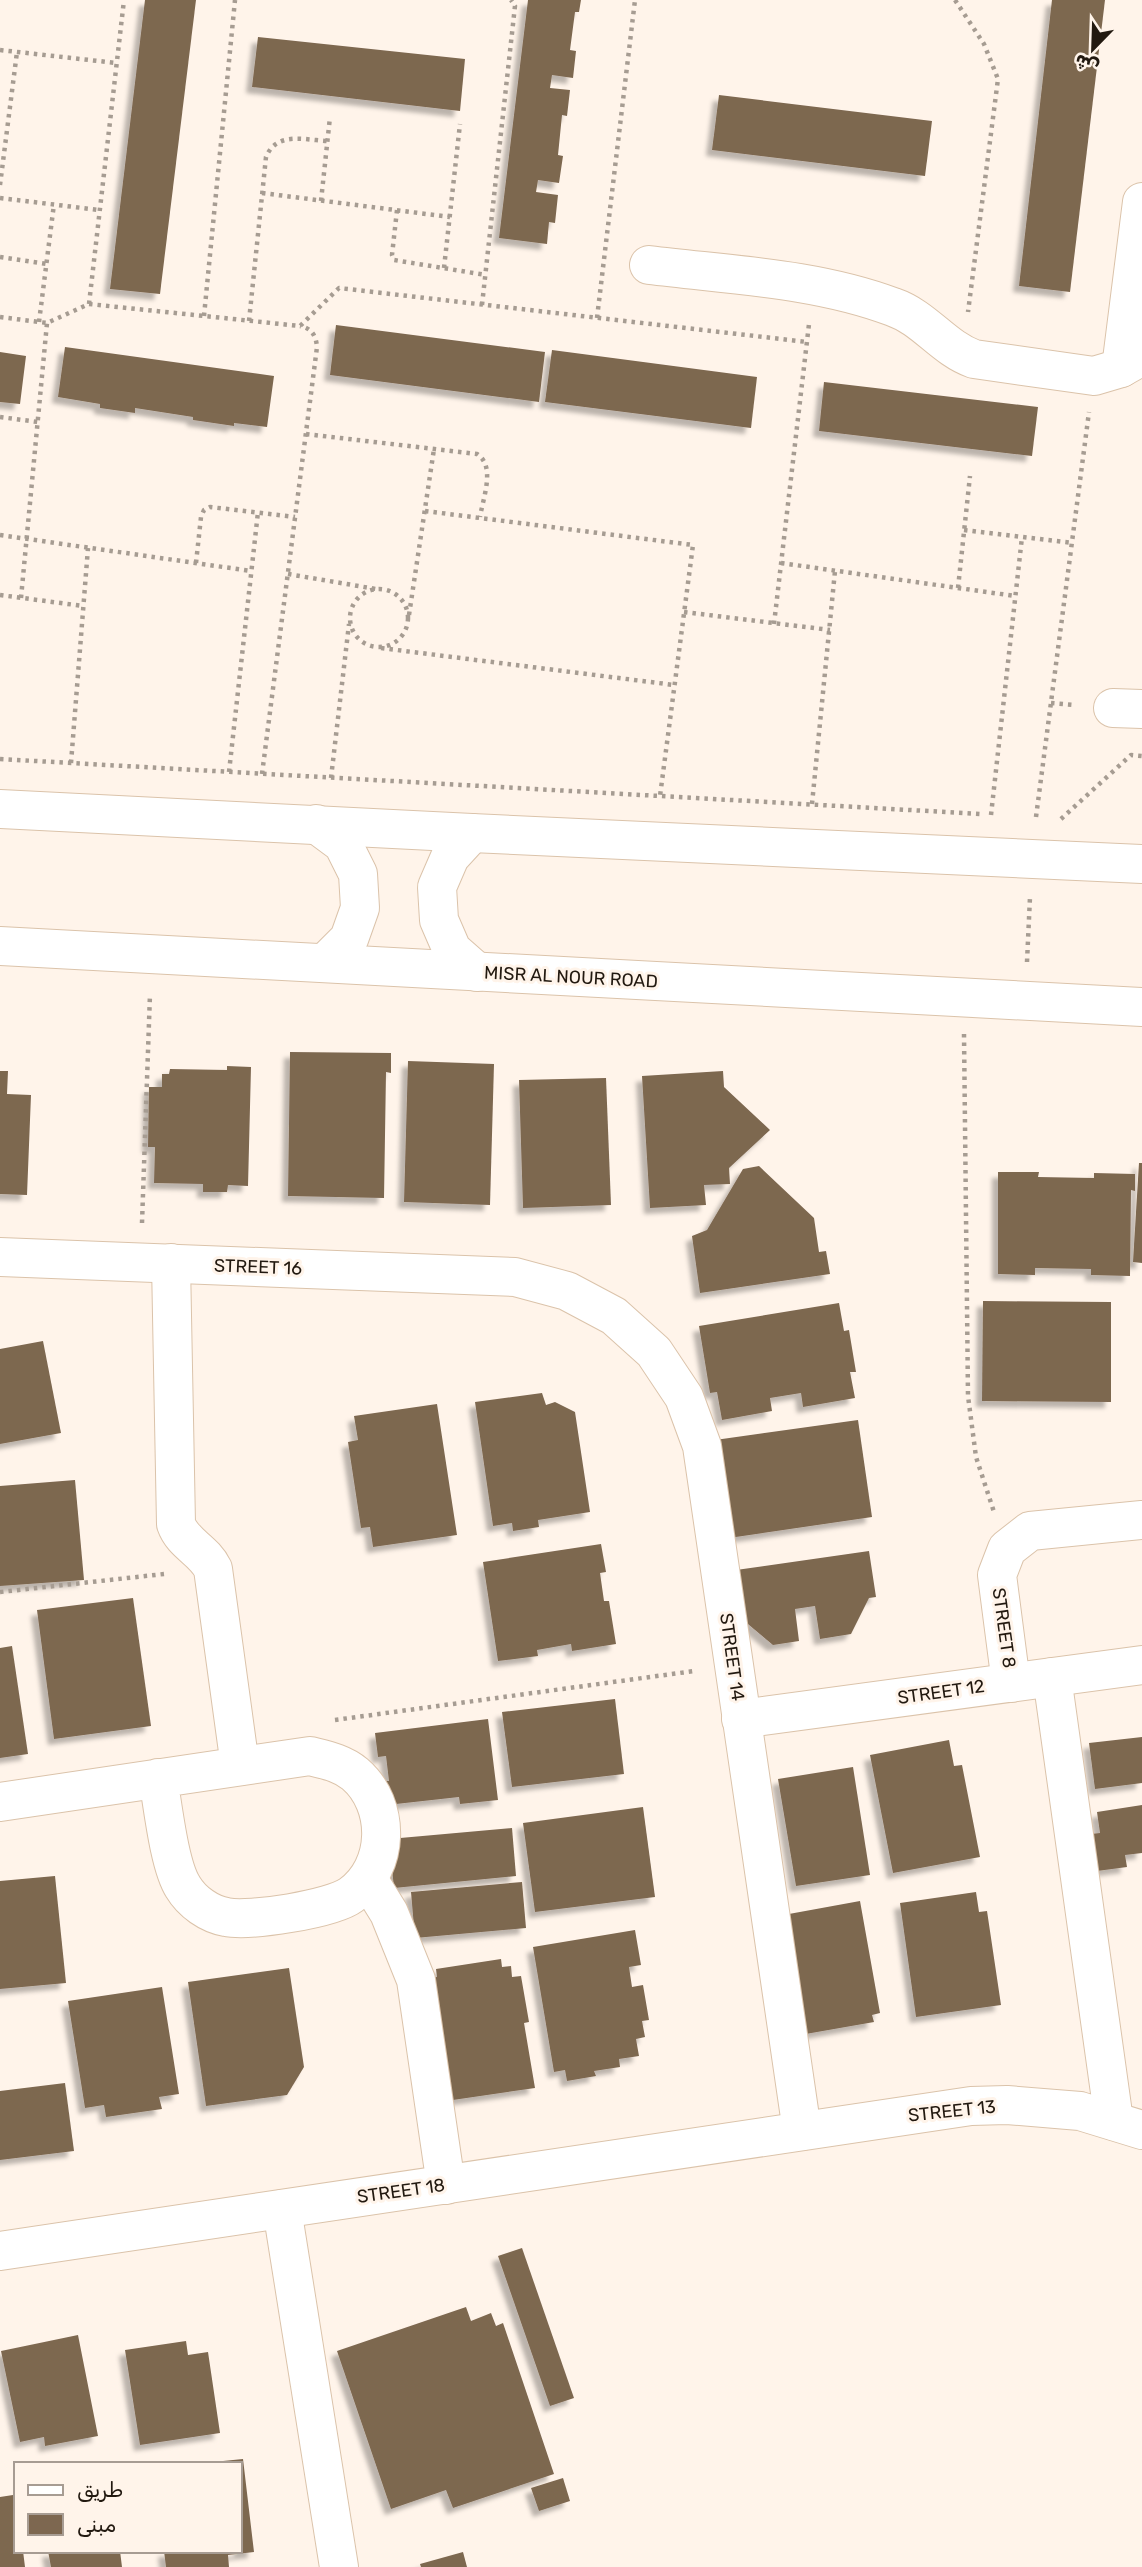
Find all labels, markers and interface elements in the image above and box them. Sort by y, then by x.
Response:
north arrow [1058,14,1128,84]
text: ش [1071,49,1102,79]
street label: MISR AL NOUR ROAD [484,961,658,993]
street label: STREET 16 [214,1254,303,1280]
street label: STREET 8 [987,1586,1021,1670]
street label: STREET 14 [715,1612,749,1702]
street label: STREET 12 [896,1675,986,1709]
street label: STREET 13 [907,2095,997,2127]
street label: STREET 18 [356,2174,446,2208]
legend [14,2462,242,2553]
text: طريق [77,2477,123,2502]
text: مبنى [77,2512,116,2537]

